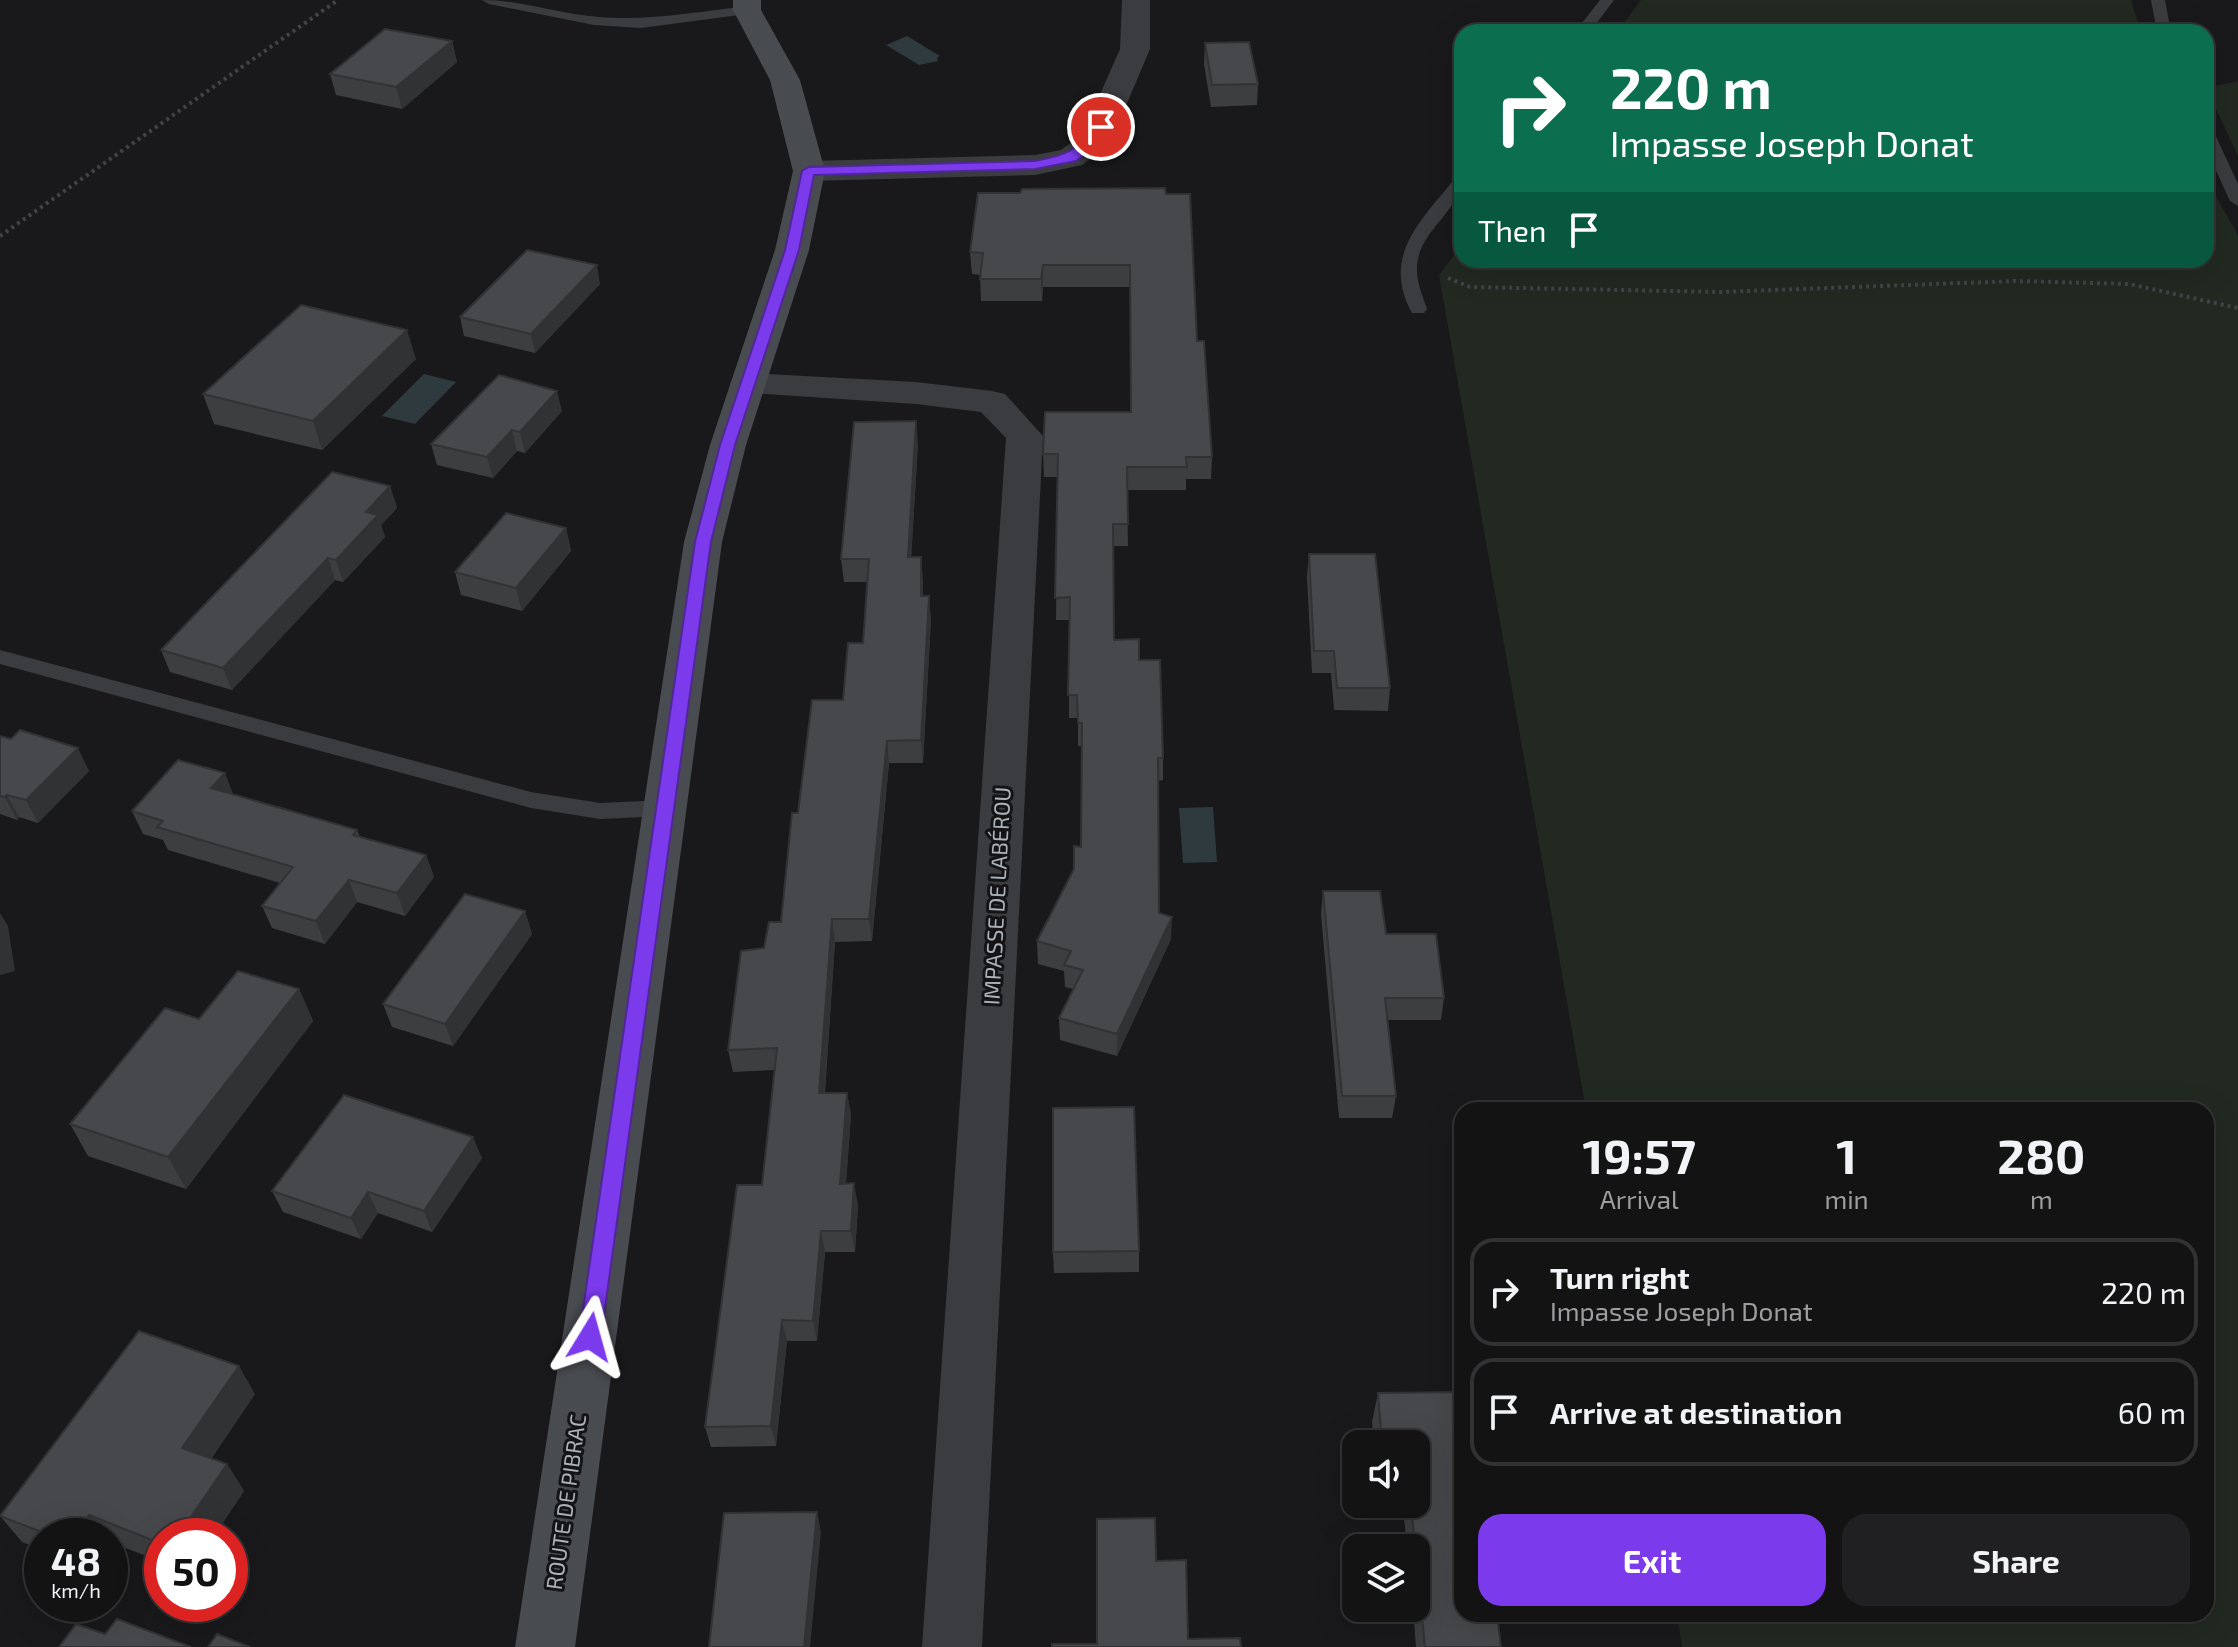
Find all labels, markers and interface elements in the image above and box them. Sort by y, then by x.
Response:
text: 220 m [1610,53,1772,120]
icon: right [1478,56,1582,160]
pin [1067,93,1135,161]
icon: arrive [1079,105,1123,149]
text: Impasse Joseph Donat [1610,121,1974,164]
icon: arrive [1562,208,1606,252]
text: Then [1478,212,1546,248]
street label: IMPASSE DE LABÉROU [977,786,1015,1006]
text: 19:57 [1583,1126,1696,1184]
text: 1 [1836,1126,1857,1184]
text: 280 [1997,1126,2085,1184]
text: Arrival [1600,1183,1679,1214]
text: min [1824,1183,1869,1214]
text: m [2030,1183,2053,1214]
text: Turn right [1550,1259,1690,1295]
icon: right [1482,1270,1526,1314]
text: 220 m [2101,1274,2186,1310]
position arrow [548,1295,632,1379]
text: Impasse Joseph Donat [1550,1295,1813,1326]
icon: arrive [1482,1390,1526,1434]
text: Arrive at destination [1550,1394,1842,1430]
text: 60 m [2118,1394,2186,1430]
street label: ROUTE DE PIBRAC [540,1412,590,1591]
map controls [1342,1430,1430,1622]
button: sound [1342,1430,1430,1518]
button: Exit [1478,1514,1826,1606]
button: Share [1842,1514,2190,1606]
speed limit sign: 50 [144,1518,248,1622]
button: layers [1342,1534,1430,1622]
text: 48 [51,1536,101,1584]
text: km/h [51,1578,101,1602]

